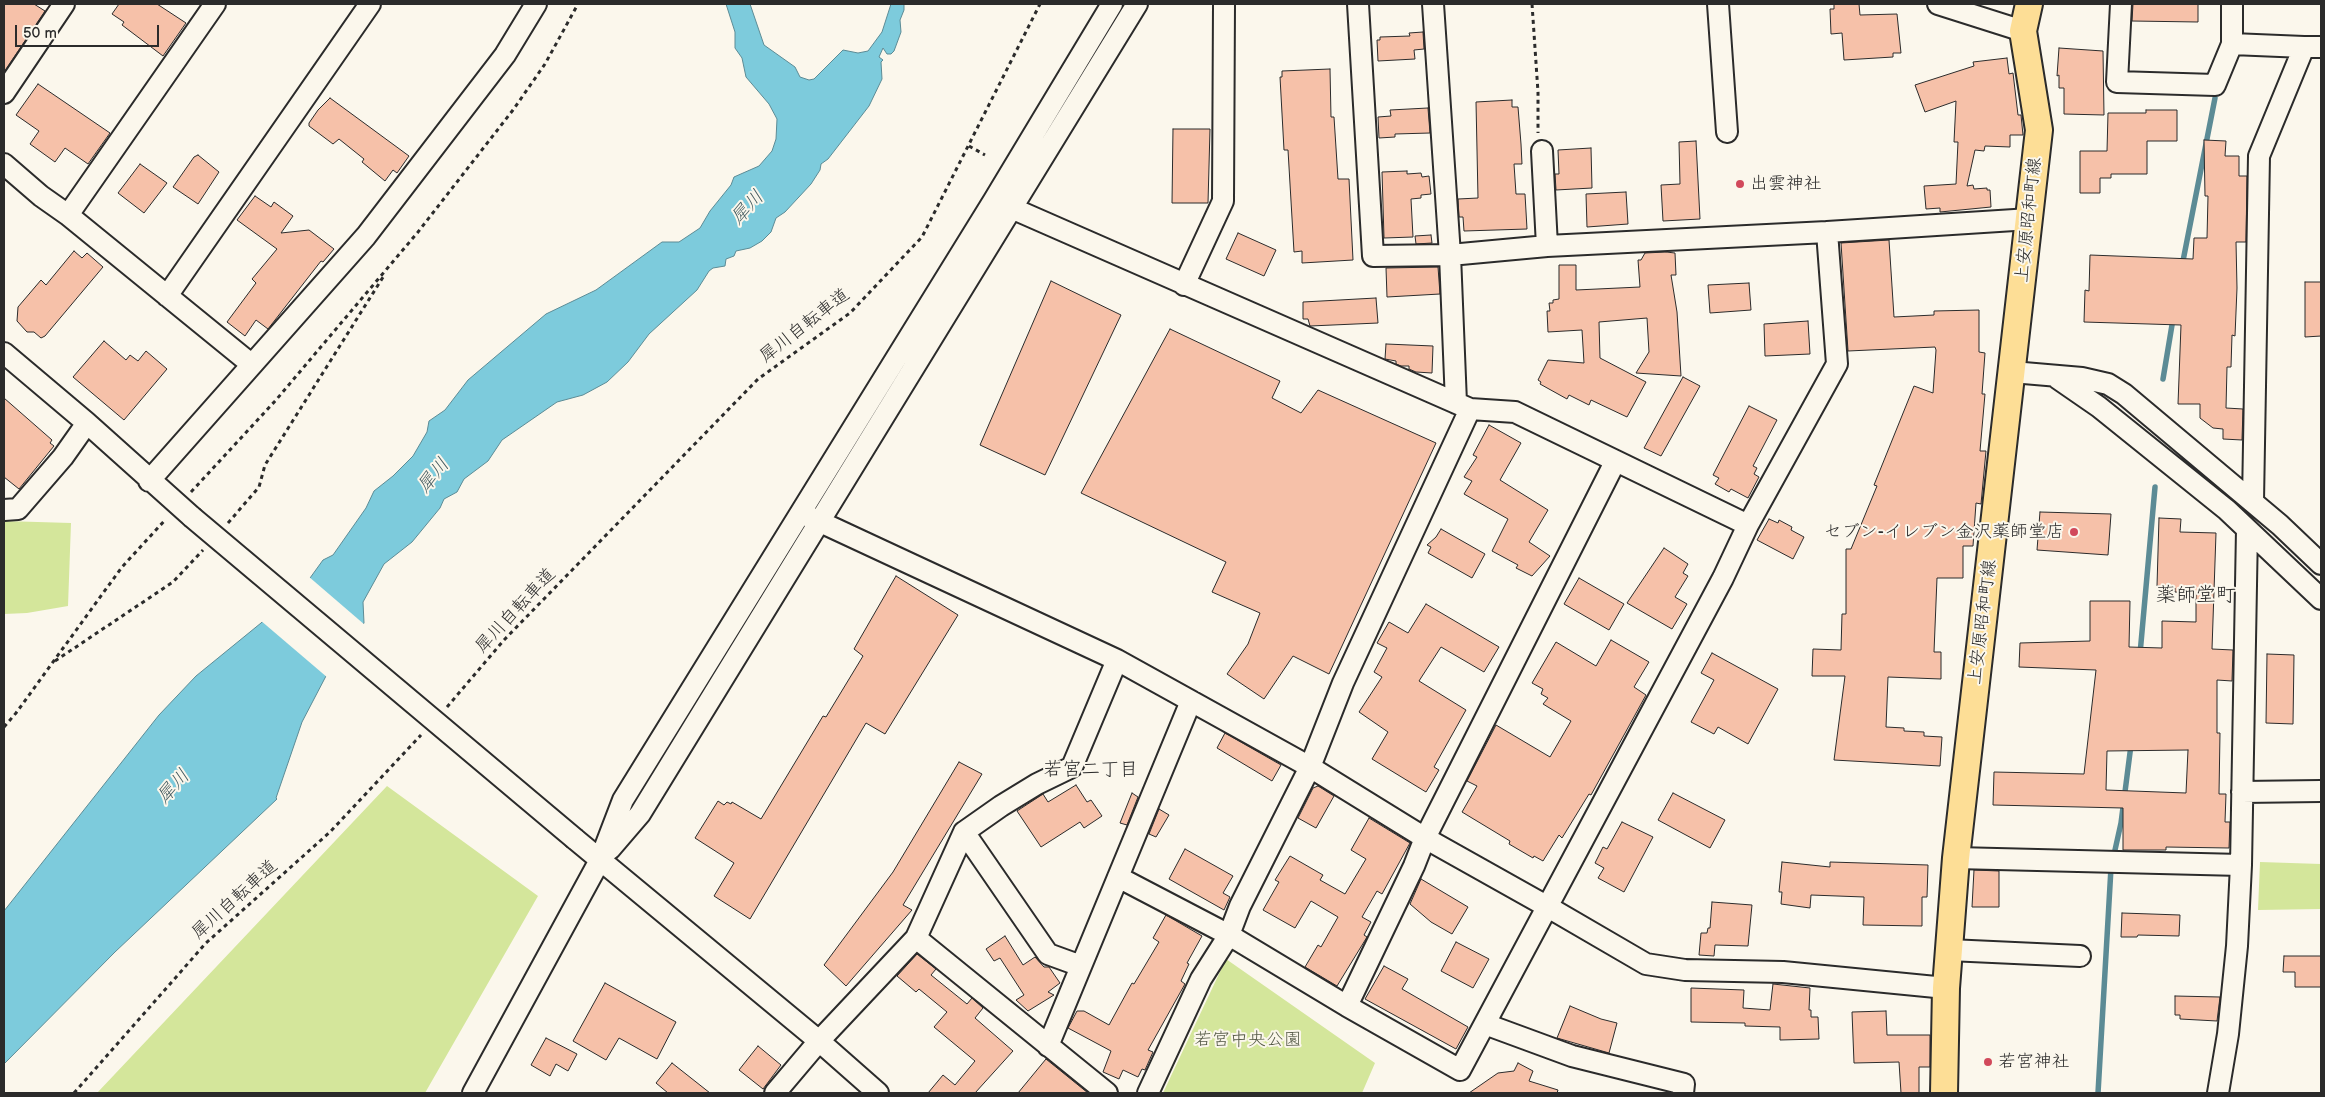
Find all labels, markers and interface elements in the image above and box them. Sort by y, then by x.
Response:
scale bar [18,15,161,47]
text: 50 m [23,24,57,43]
street label: 上安原昭和町線 [2012,156,2046,284]
place label: 出雲神社 [1750,173,1822,195]
marker: 出雲神社 [1734,178,1746,190]
water label: 犀川 [727,186,769,230]
street label: 犀川自転車道 [756,284,854,368]
water label: 犀川 [413,454,455,498]
place label: セブン-イレブン金沢薬師堂店 [1823,521,2064,543]
marker: セブン-イレブン金沢薬師堂店 [2068,526,2080,538]
street label: 上安原昭和町線 [1965,558,2001,686]
street label: 犀川自転車道 [471,564,561,658]
district label: 薬師堂町 [2156,584,2236,608]
district label: 若宮二丁目 [1044,759,1138,781]
water label: 犀川 [153,765,195,809]
street label: 犀川自転車道 [188,856,282,944]
park label: 若宮中央公園 [1194,1029,1302,1051]
place label: 若宮神社 [1998,1051,2070,1073]
marker: 若宮神社 [1982,1056,1994,1068]

